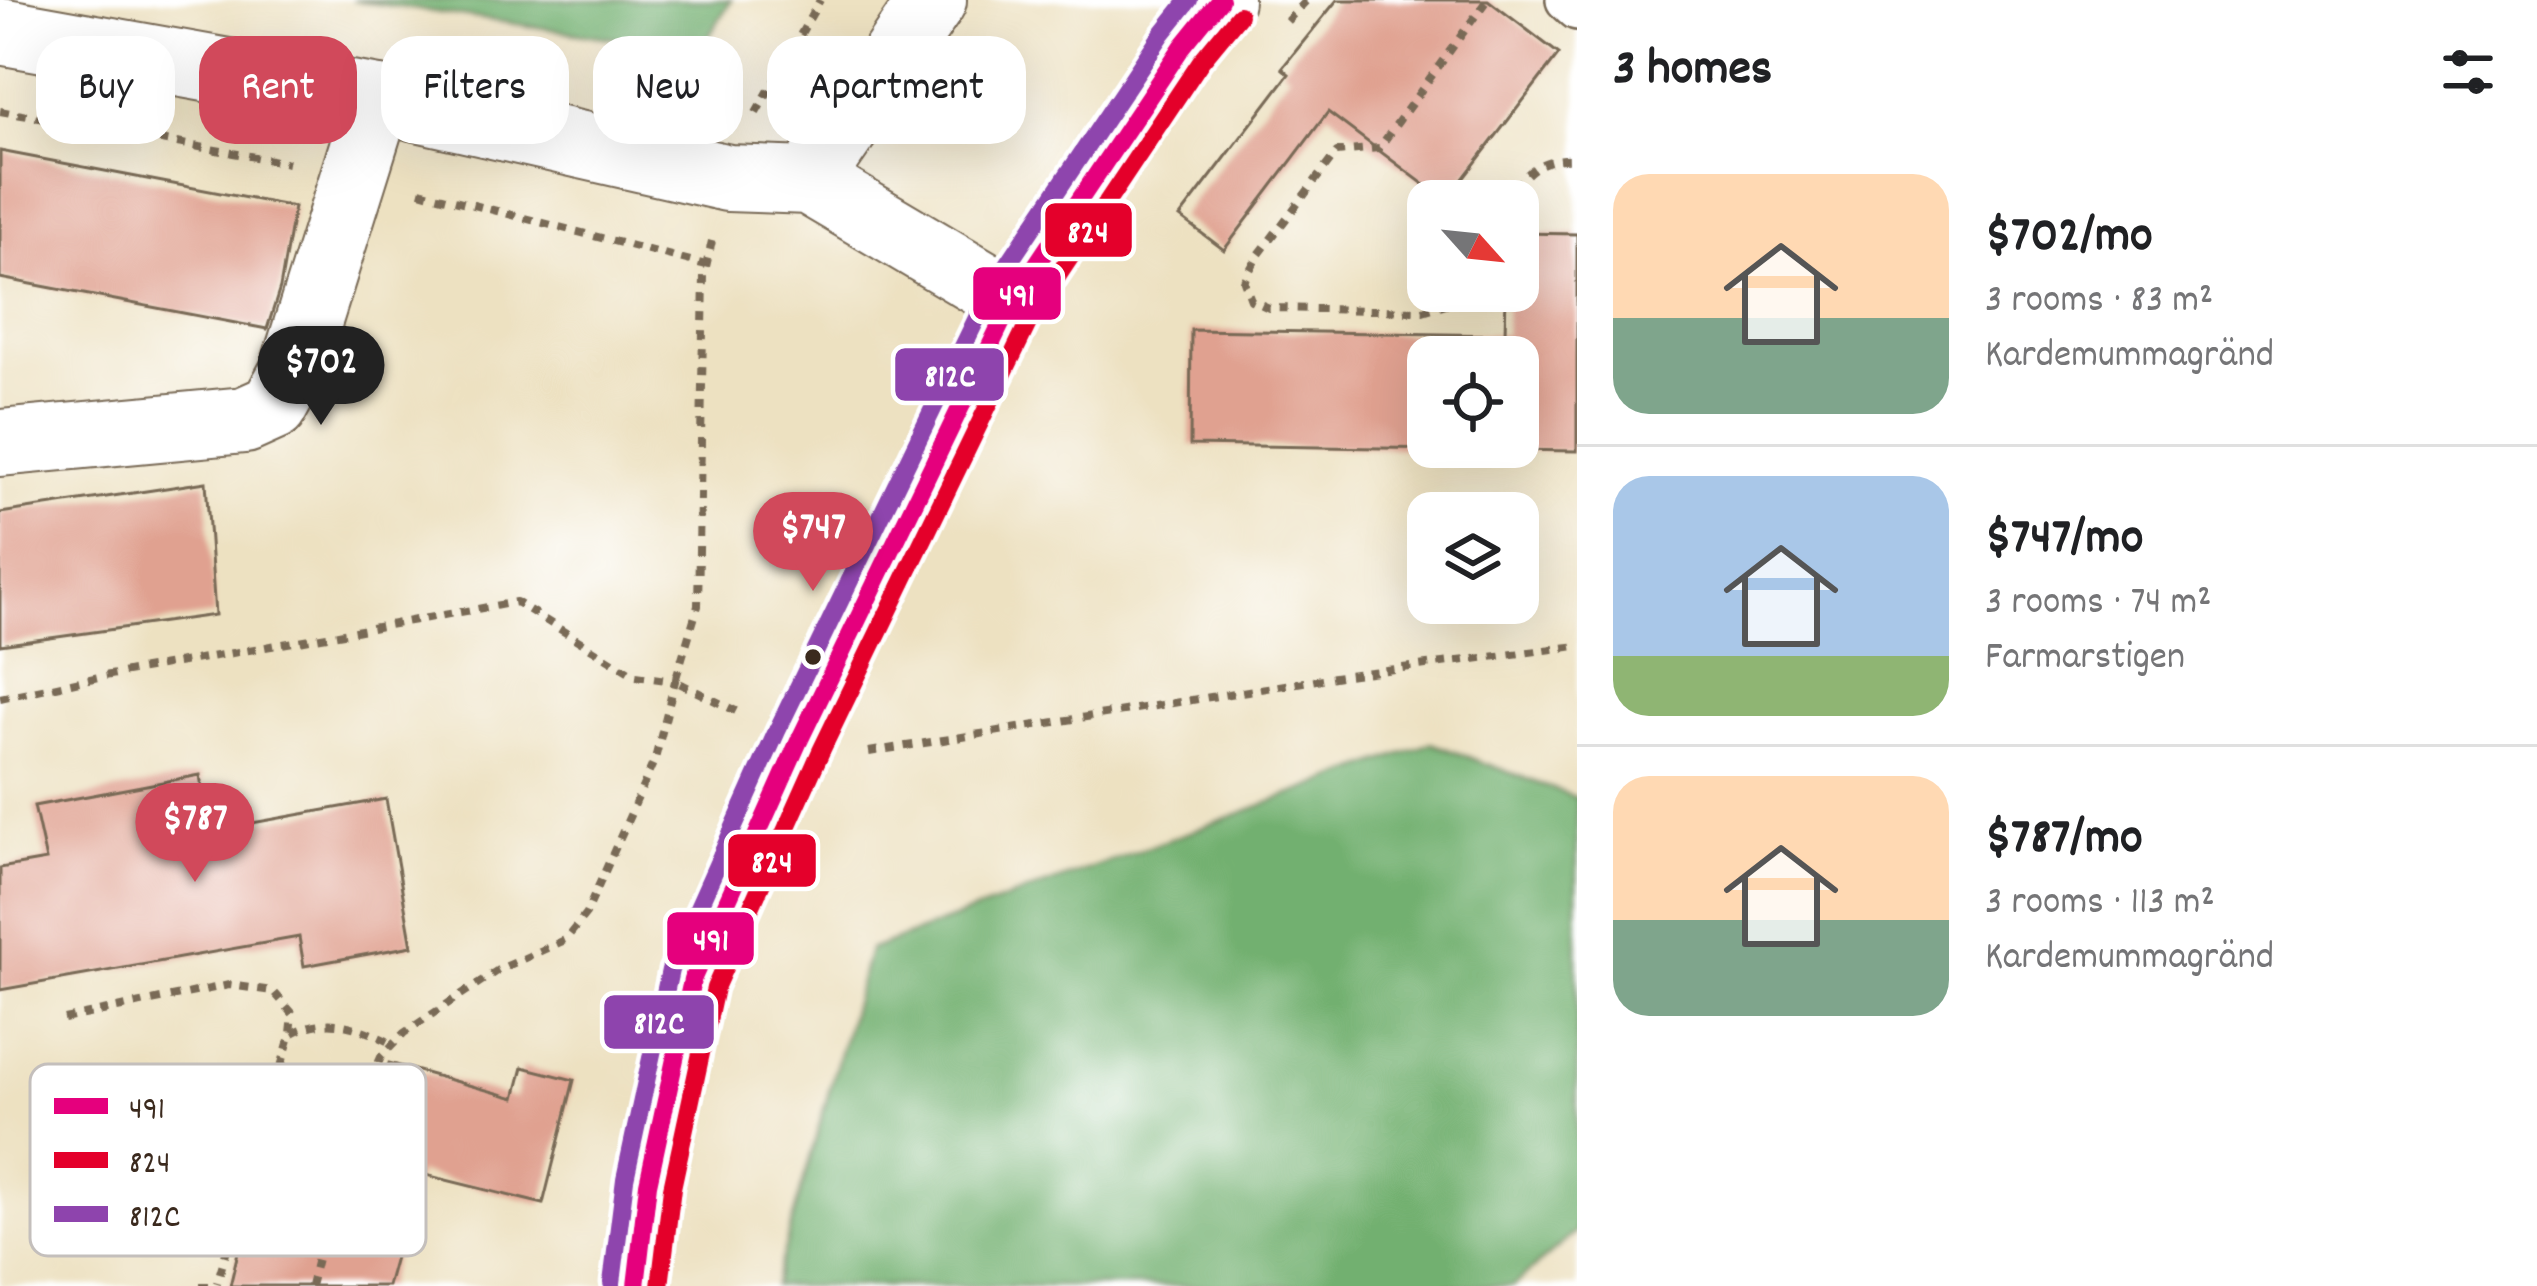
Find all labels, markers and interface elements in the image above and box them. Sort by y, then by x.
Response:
chip: Buy [36,36,175,144]
chip: Rent [199,36,357,144]
chip: Filters [381,36,569,144]
chip: New [593,36,743,144]
chip: Apartment [767,36,1026,144]
text: 3 homes [1613,36,1772,108]
icon: filters [2435,39,2501,105]
north arrow [1407,180,1539,312]
map controls [1407,180,1539,624]
line badge: 824 [1043,201,1134,259]
text: $702/mo [1985,203,2153,275]
text: 824 [1067,212,1109,259]
icon: home [1709,222,1853,366]
line badge: 491 [971,265,1063,322]
text: 491 [999,275,1035,322]
text: 3 rooms · 83 m² [1985,275,2213,330]
pin: $702 [250,326,392,428]
text: Kardemummagränd [1985,330,2274,385]
button: locate [1407,336,1539,468]
text: $702 [284,337,358,392]
line badge: 812C [893,346,1006,403]
text: 812C [924,356,976,403]
pin: $747 [742,492,884,594]
button: layers [1407,492,1539,624]
text: $747 [780,503,846,558]
text: $747/mo [1985,505,2143,577]
icon: home [1709,524,1853,668]
text: 3 rooms · 74 m² [1985,577,2211,632]
text: Farmarstigen [1985,632,2185,687]
unlabelled marker [802,646,824,668]
pin: $787 [124,783,266,885]
text: $787 [162,794,228,849]
text: $787/mo [1985,805,2143,877]
icon: home [1709,824,1853,968]
line badge: 824 [726,832,818,889]
text: 824 [751,842,793,889]
text: 3 rooms · 113 m² [1985,877,2215,932]
line badge: 491 [665,910,756,967]
text: 491 [693,920,729,967]
text: Kardemummagränd [1985,932,2274,987]
line badge: 812C [602,993,716,1051]
text: 812C [633,1003,685,1050]
legend [30,1064,426,1256]
text: 491 [129,1088,165,1135]
text: 824 [129,1142,170,1189]
text: 812C [129,1196,180,1243]

